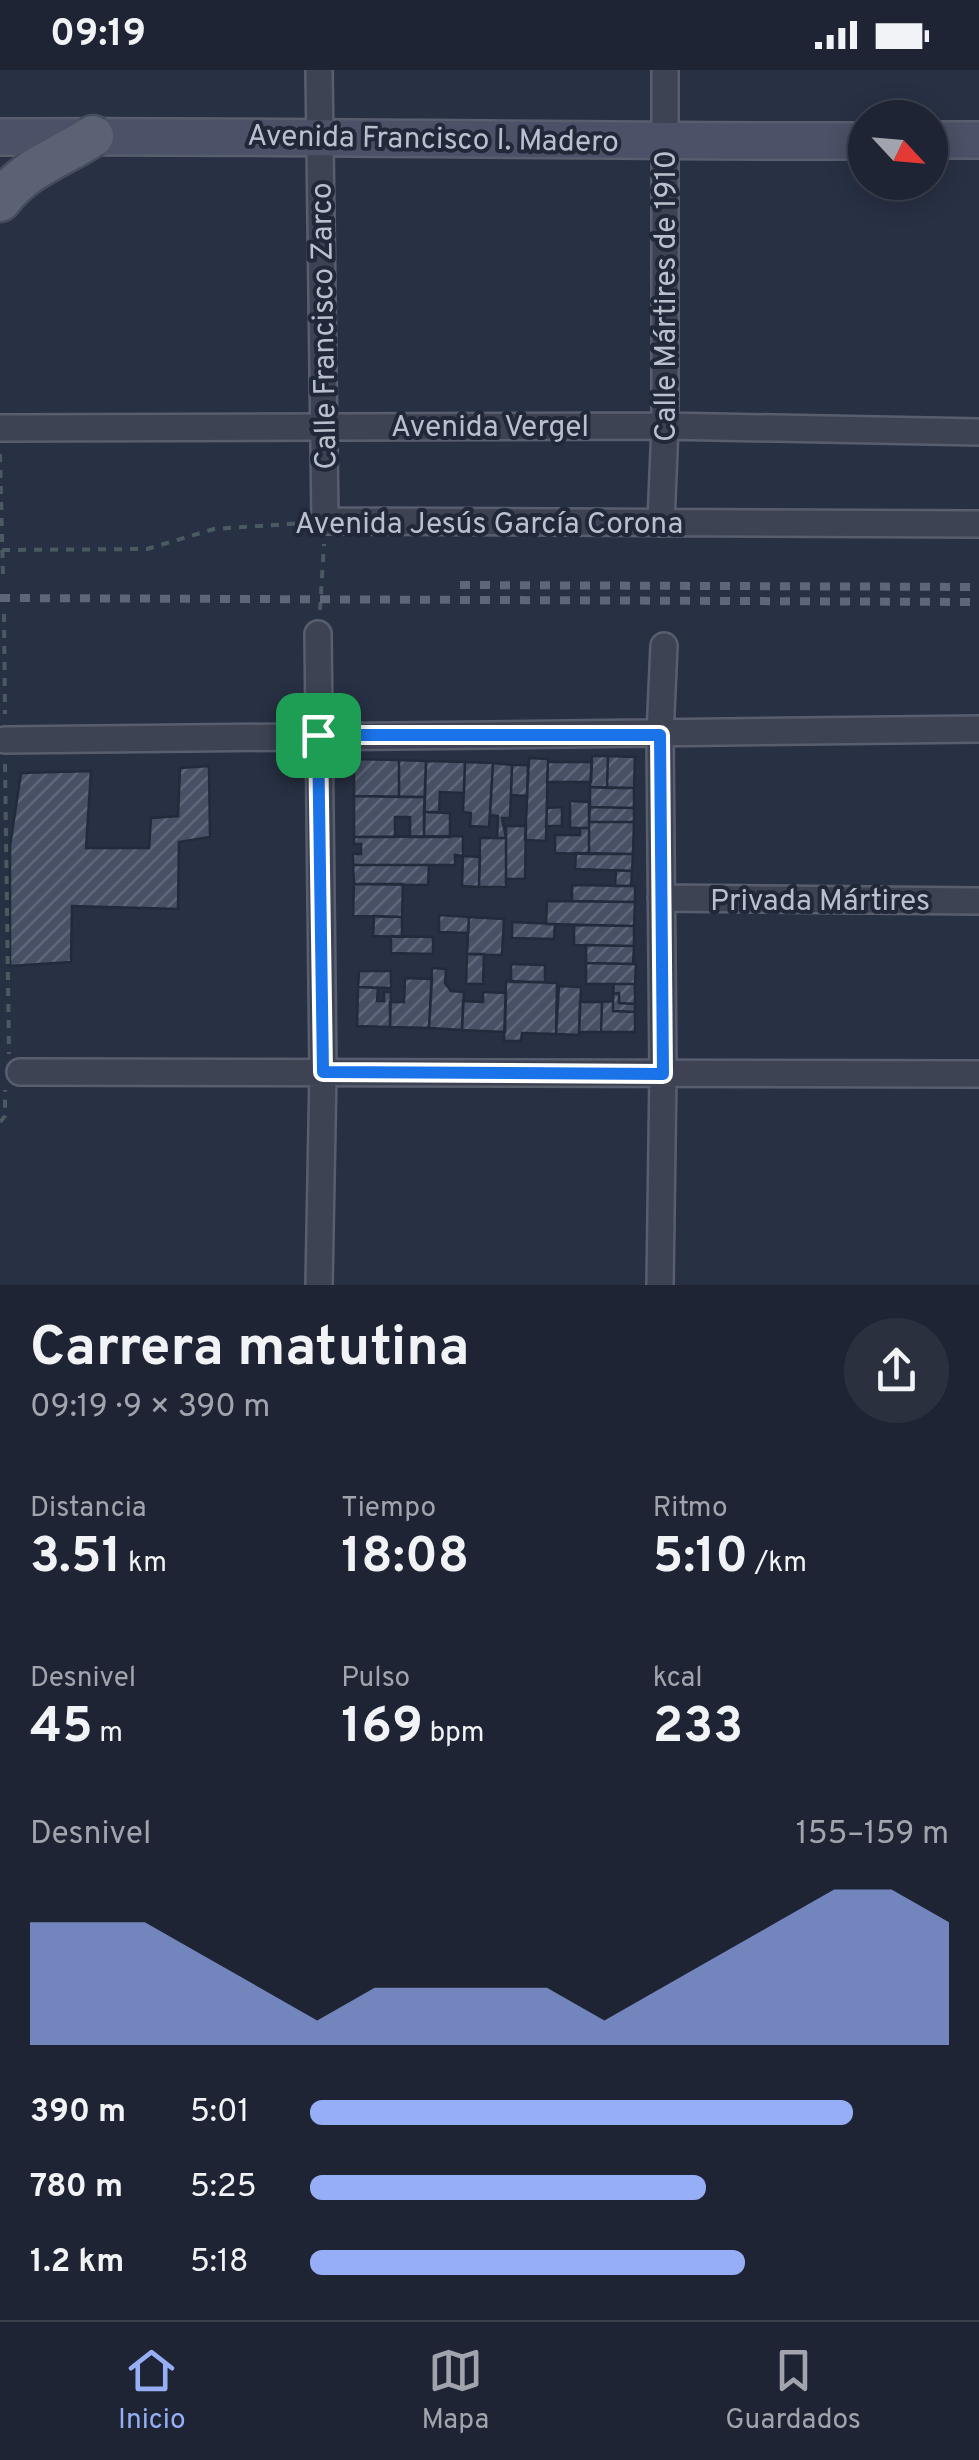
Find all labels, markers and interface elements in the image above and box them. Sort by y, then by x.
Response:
text: 09:19 [50,11,146,60]
north arrow [848,100,948,200]
map controls [848,100,948,200]
street label: Avenida Francisco I. Madero [247,119,619,162]
street label: Calle Mártires de 1910 [649,150,686,442]
street label: Calle Francisco Zarco [304,182,347,470]
street label: Avenida Vergel [391,410,589,447]
street label: Avenida Jesús García Corona [295,507,683,544]
pin [276,693,361,778]
icon: arrive [291,708,346,763]
street label: Privada Mártires [710,884,930,921]
text: Carrera matutina [30,1315,470,1385]
button: share [844,1318,949,1423]
text: 09:19 · 9 × 390 m [30,1388,270,1428]
text: Distancia [30,1491,146,1527]
text: Tiempo [341,1491,436,1527]
text: Ritmo [653,1491,728,1527]
text: 3.51 [30,1527,122,1590]
text: 18:08 [341,1527,469,1590]
text: 5:10 [653,1527,748,1590]
text: km [122,1546,167,1582]
text: /km [748,1546,807,1582]
text: Desnivel [30,1661,136,1697]
text: Pulso [341,1661,410,1697]
text: kcal [653,1661,702,1697]
text: 45 [30,1697,93,1760]
text: 169 [341,1697,423,1760]
text: 233 [653,1697,743,1760]
text: m [93,1716,123,1752]
text: bpm [423,1716,484,1752]
text: Desnivel [30,1815,151,1855]
text: 155–159 m [796,1815,949,1855]
text: 390 m [30,2093,126,2133]
text: 5:01 [190,2093,250,2133]
text: 780 m [30,2168,123,2208]
text: 5:25 [190,2168,257,2208]
text: 1.2 km [30,2243,124,2283]
text: 5:18 [190,2243,249,2283]
tab: Inicio [118,2343,186,2439]
tab: Mapa [422,2343,489,2439]
tab: Guardados [725,2343,861,2439]

